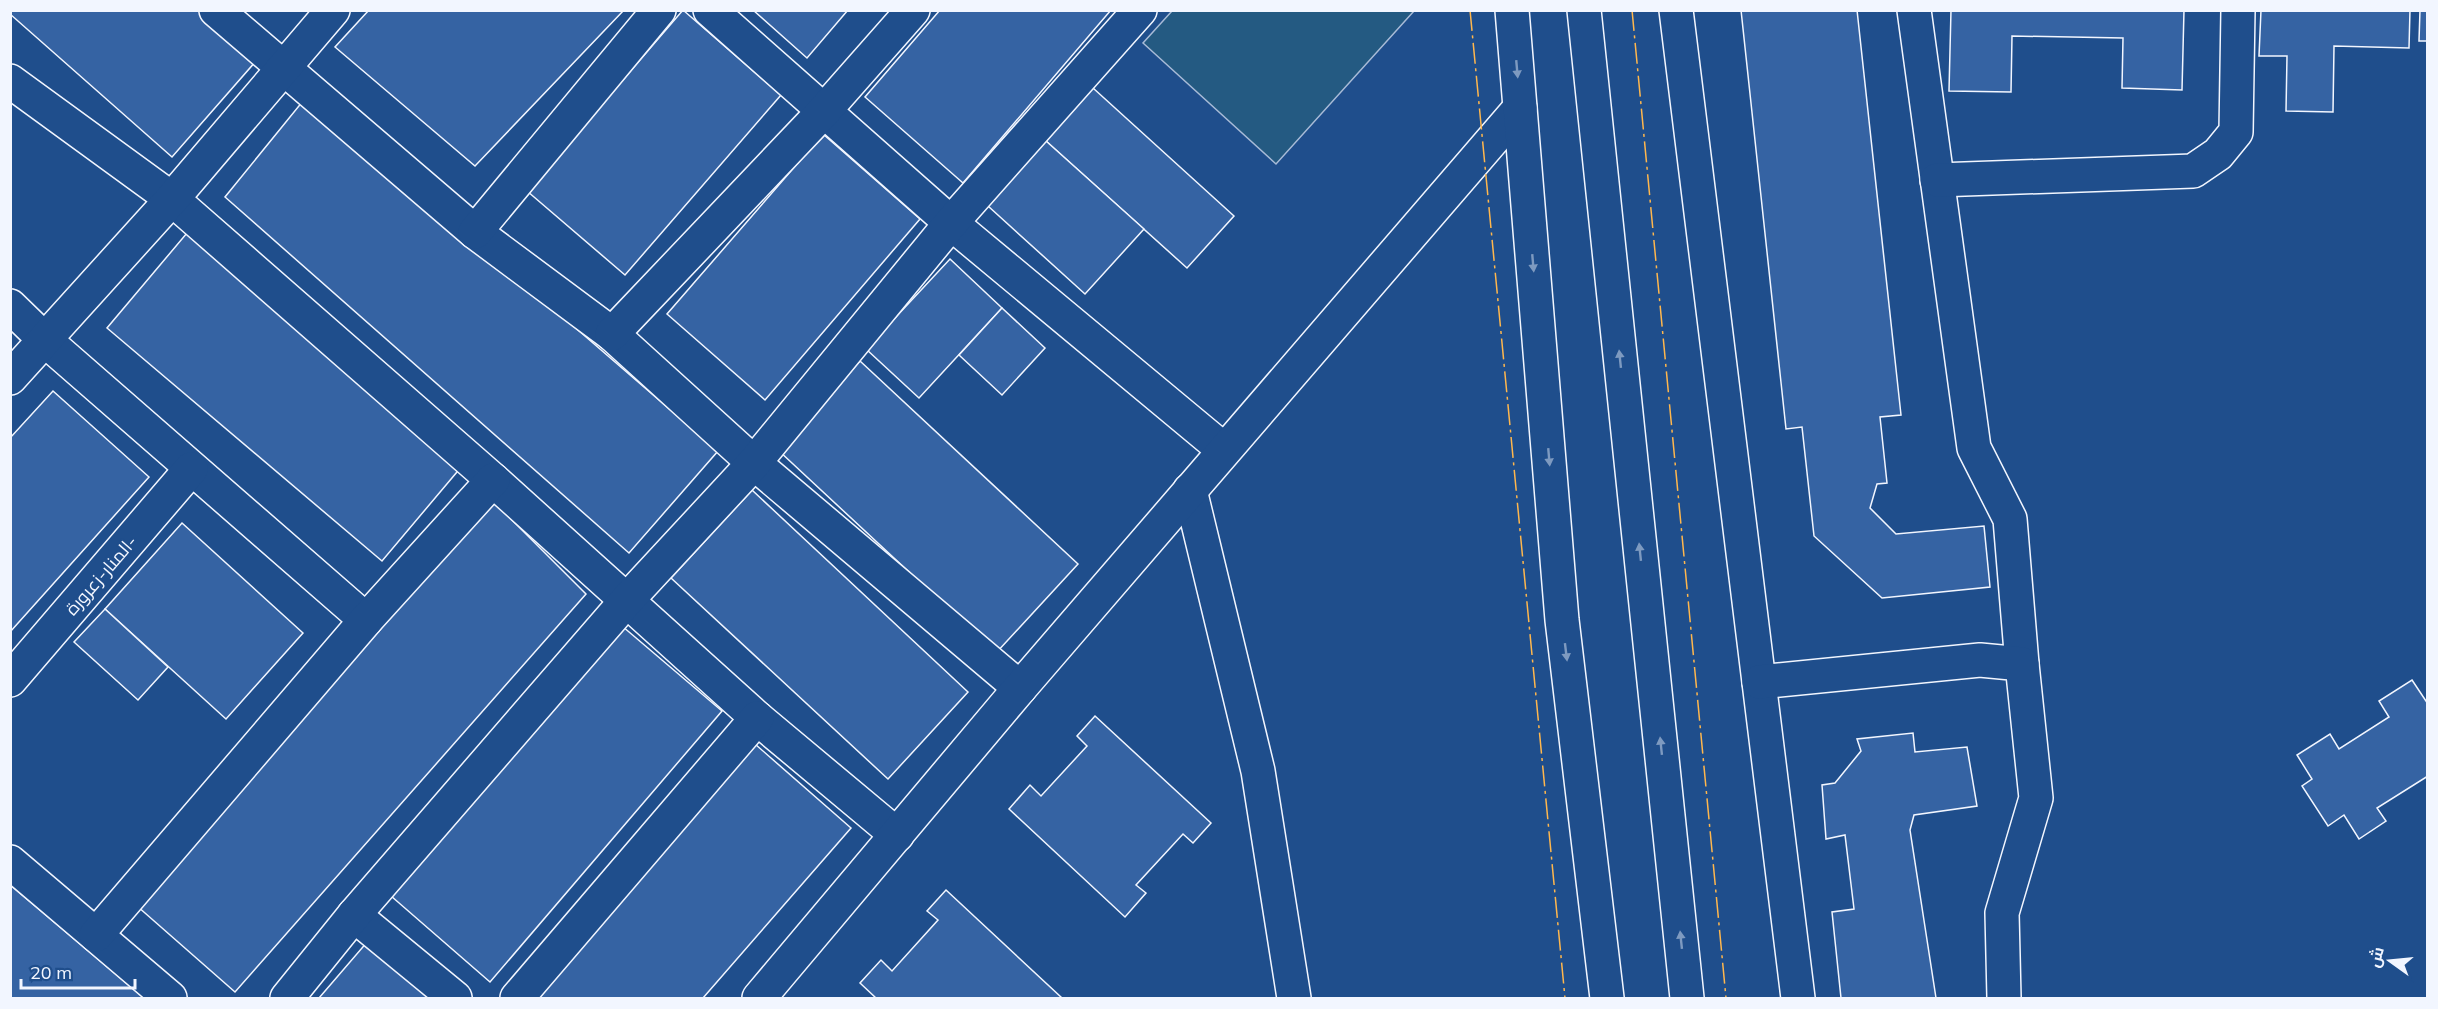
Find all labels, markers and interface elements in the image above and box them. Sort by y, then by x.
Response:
one-way arrow [1512,59,1521,78]
one-way arrow [1528,254,1537,273]
one-way arrow [1615,349,1625,368]
one-way arrow [1544,448,1554,467]
street label: المنار-زعرورة- [60,530,142,620]
one-way arrow [1635,543,1645,562]
one-way arrow [1561,642,1571,661]
one-way arrow [1656,737,1666,756]
one-way arrow [1676,931,1686,950]
north arrow [2360,931,2420,991]
text: ش [2363,945,2388,970]
scale bar [21,952,135,990]
text: 20 m [30,961,72,984]

